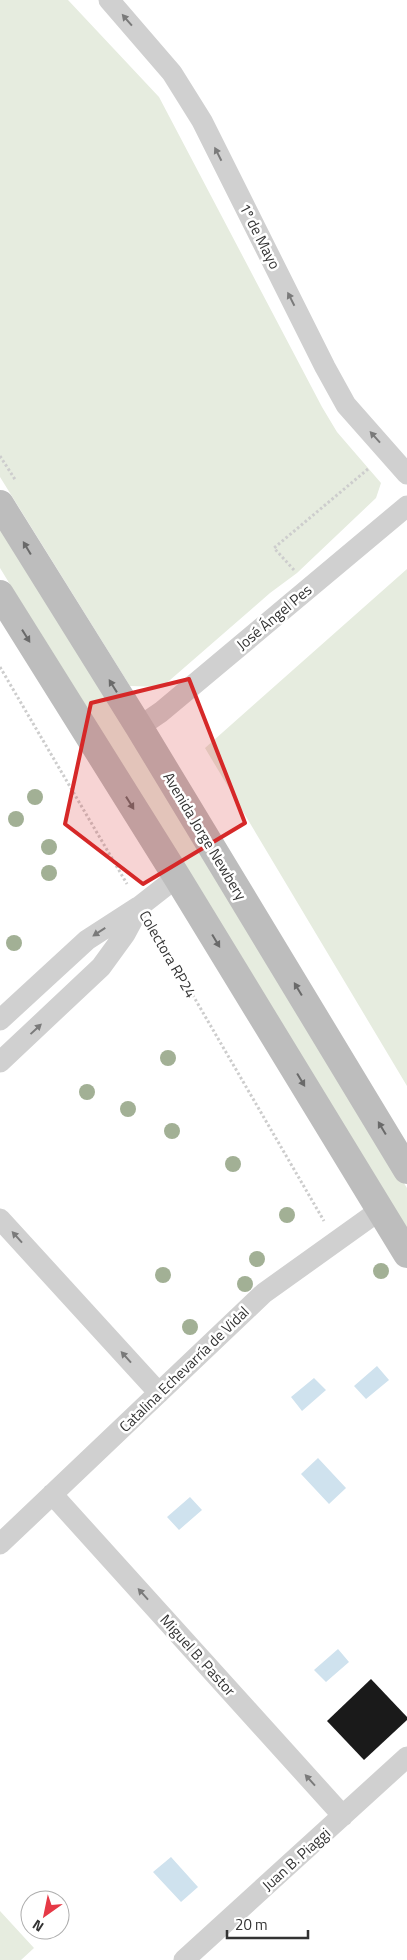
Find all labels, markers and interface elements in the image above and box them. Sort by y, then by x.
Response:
one-way arrow [121,14,132,27]
one-way arrow [214,146,223,161]
street label: 1º de Mayo [234,199,286,273]
one-way arrow [287,292,295,306]
one-way arrow [369,431,380,444]
one-way arrow [23,542,32,555]
street label: José Ángel Pes [231,578,317,656]
one-way arrow [21,629,30,642]
one-way arrow [109,679,118,692]
street label: Avenida Jorge Newbery [158,767,252,905]
one-way arrow [125,796,134,810]
street label: Colectora RP24 [134,906,202,1002]
one-way arrow [93,928,106,937]
one-way arrow [211,934,220,947]
one-way arrow [293,982,302,995]
one-way arrow [29,1023,41,1035]
one-way arrow [296,1073,305,1086]
one-way arrow [377,1121,386,1134]
one-way arrow [11,1231,23,1243]
street label: Catalina Echevarría de Vidal [114,1301,254,1437]
one-way arrow [120,1351,132,1363]
one-way arrow [137,1589,149,1601]
street label: Miguel B. Pastor [155,1609,241,1701]
one-way arrow [304,1774,316,1786]
street label: Juan B. Piaggi [257,1822,335,1896]
north arrow [20,1890,70,1940]
scale bar [227,1908,308,1940]
text: 20 m [235,1913,268,1936]
text: N [28,1915,47,1938]

